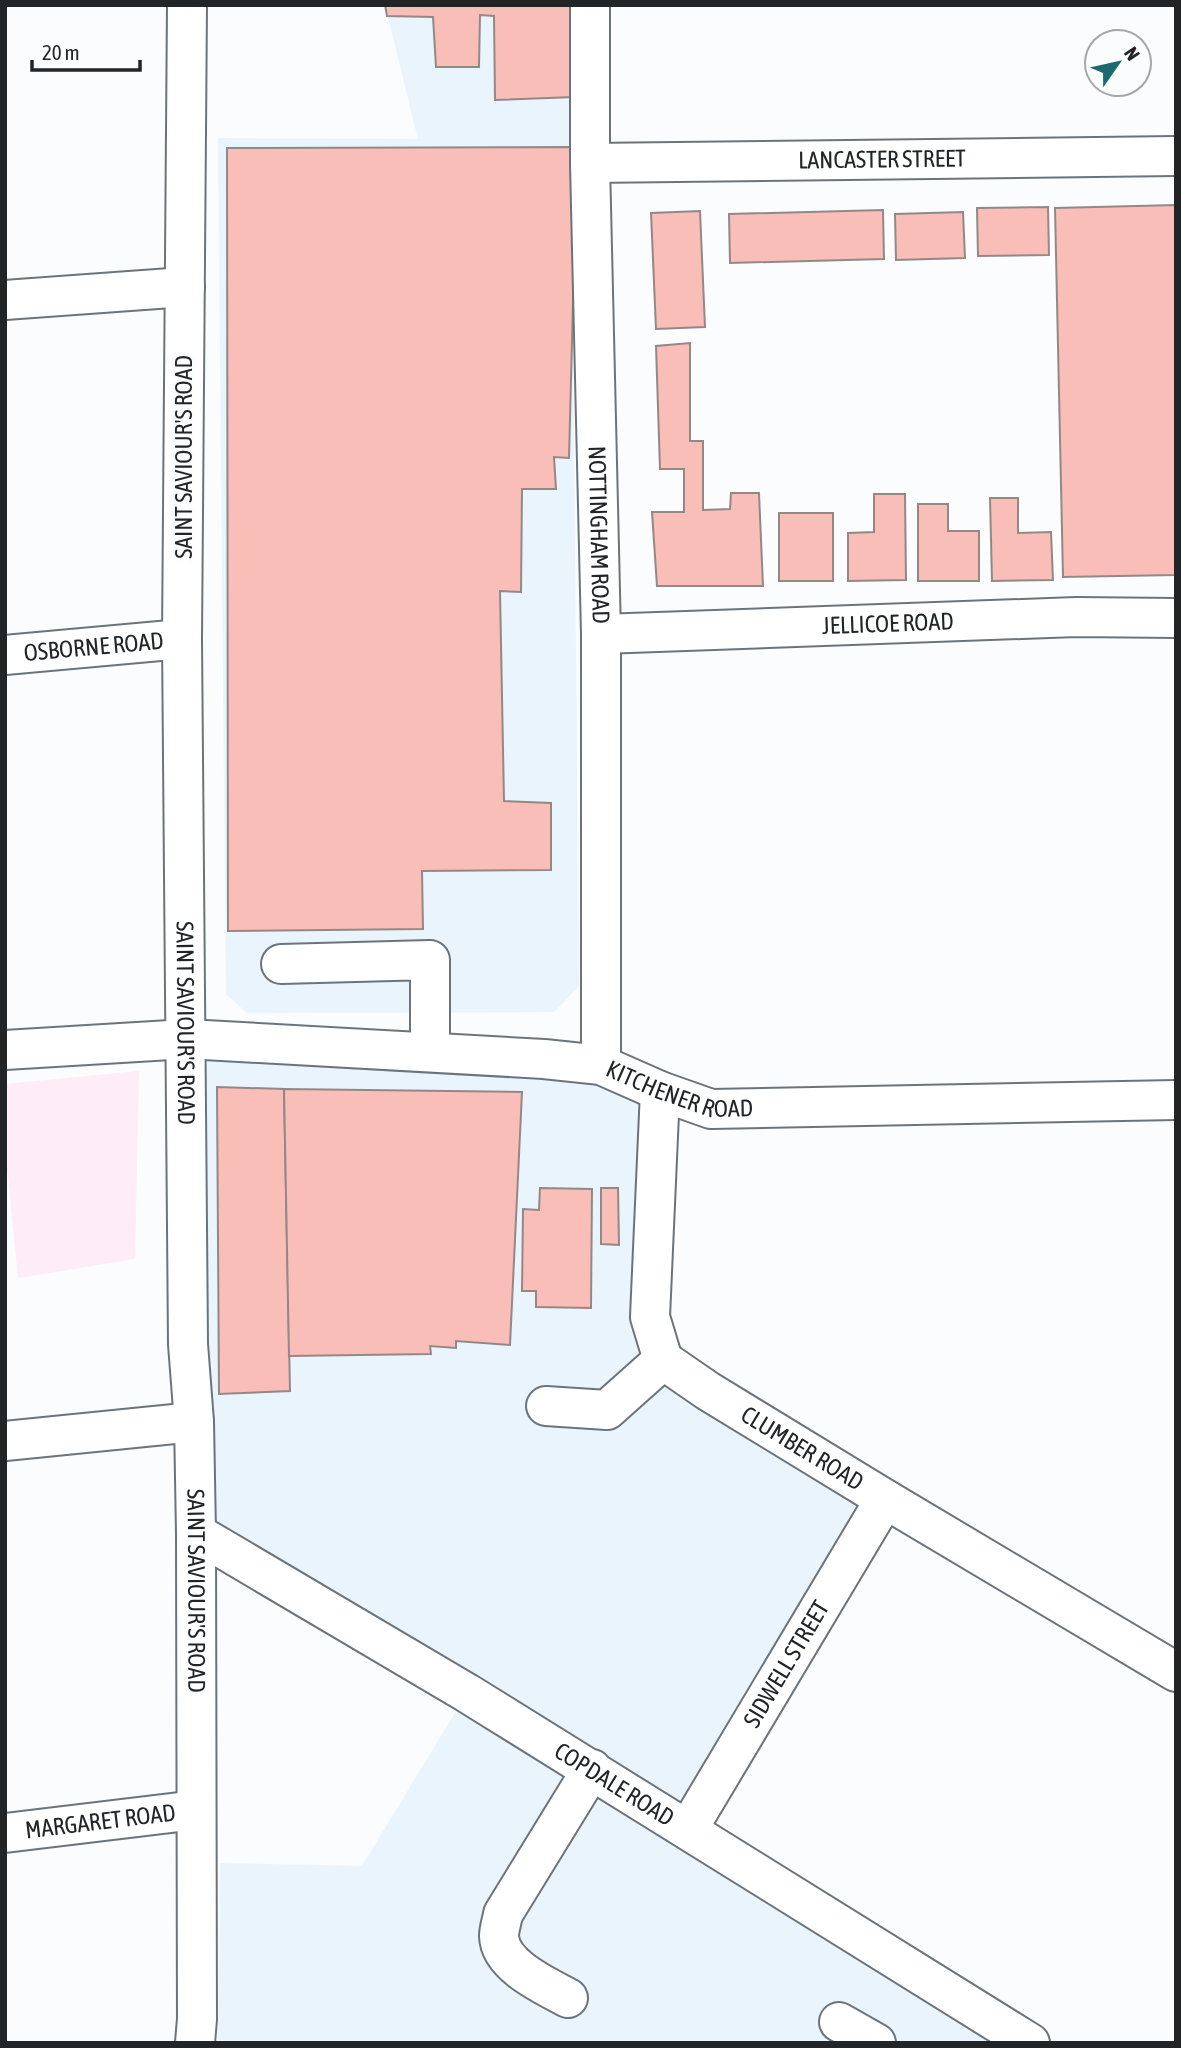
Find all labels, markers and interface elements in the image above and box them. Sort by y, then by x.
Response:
scale bar [32,28,140,72]
north arrow [1083,28,1153,98]
text: 20 m [42,40,80,64]
text: N [1120,43,1144,64]
street label: LANCASTER STREET [798,145,966,174]
street label: SAINT SAVIOUR'S ROAD [170,355,197,559]
street label: NOTTINGHAM ROAD [584,446,615,624]
street label: JELLICOE ROAD [822,607,954,639]
street label: OSBORNE ROAD [23,627,165,666]
street label: SAINT SAVIOUR'S ROAD [171,921,200,1125]
street label: KITCHENER ROAD [602,1055,753,1122]
street label: CLUMBER ROAD [736,1400,868,1496]
street label: SAINT SAVIOUR'S ROAD [182,1489,210,1693]
street label: SIDWELL STREET [738,1595,834,1732]
street label: COPDALE ROAD [550,1737,679,1831]
street label: MARGARET ROAD [24,1799,177,1843]

